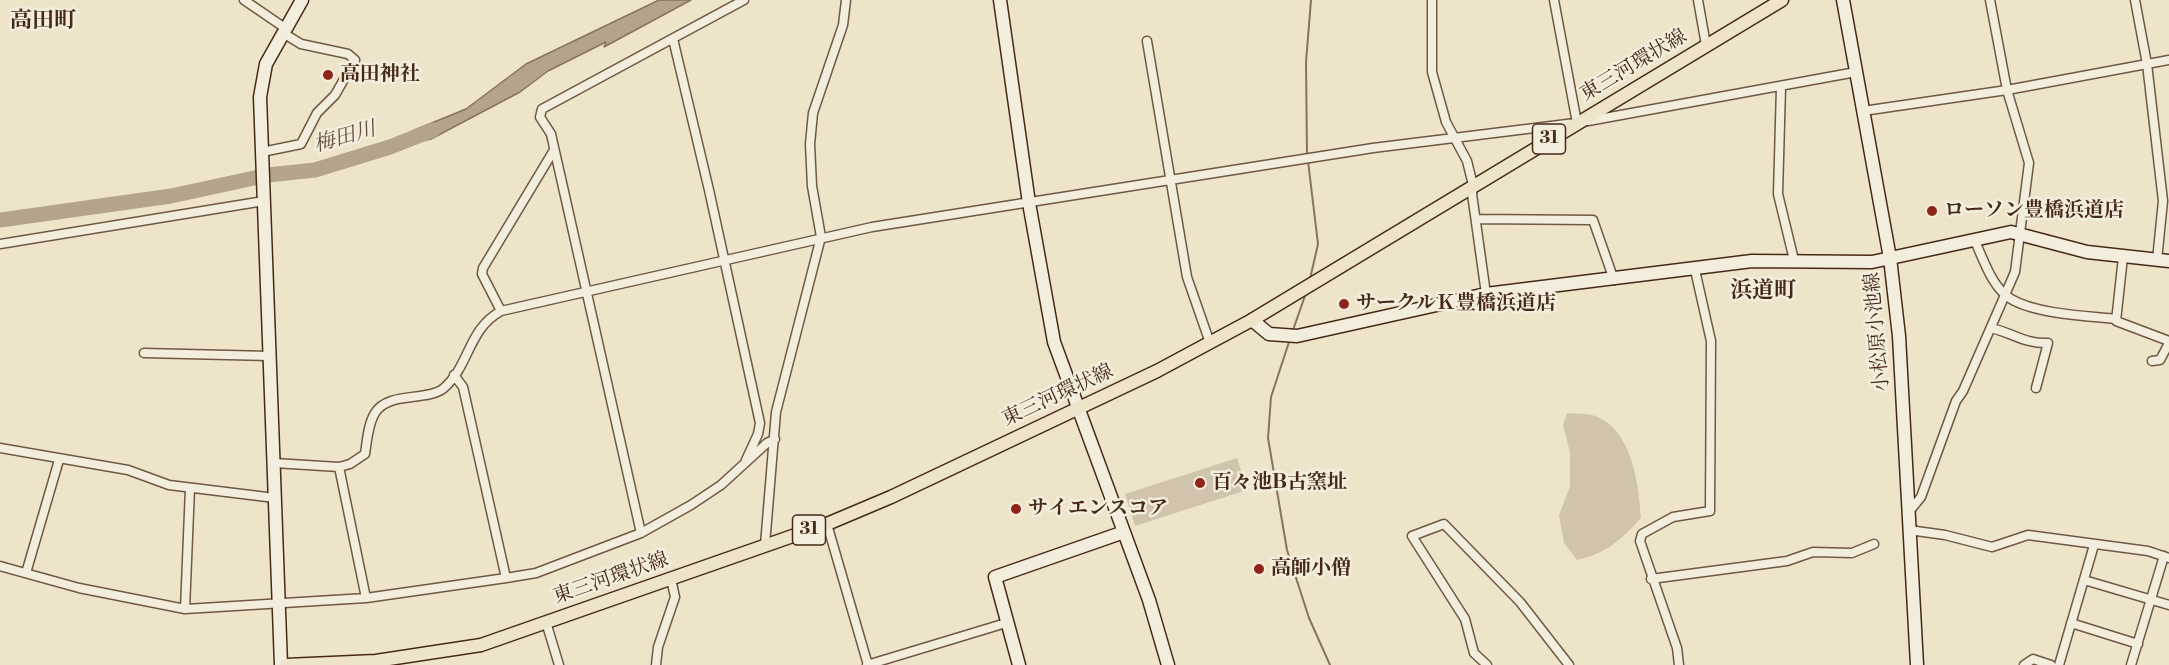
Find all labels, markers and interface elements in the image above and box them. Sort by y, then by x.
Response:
district label: 高田町 [10,9,76,35]
street label: 東三河環状線 [1576,25,1692,107]
place label: 高田神社 [340,63,420,87]
marker: 高田神社 [321,68,335,82]
water label: 梅田川 [311,117,379,159]
road number: 31 [1532,124,1566,154]
place label: ローソン豊橋浜道店 [1944,199,2124,223]
marker: ローソン豊橋浜道店 [1925,204,1939,218]
street label: 小松原小池線 [1861,271,1895,393]
district label: 浜道町 [1730,279,1796,305]
place label: サークルＫ豊橋浜道店 [1356,292,1556,316]
marker: サークルＫ豊橋浜道店 [1337,297,1351,311]
street label: 東三河環状線 [999,360,1117,432]
place label: 百々池B古窯址 [1212,471,1347,495]
marker: 百々池B古窯址 [1193,476,1207,490]
place label: サイエンスコア [1028,497,1168,521]
marker: サイエンスコア [1009,502,1023,516]
road number: 31 [792,515,826,545]
street label: 東三河環状線 [550,548,672,610]
place label: 高師小僧 [1271,557,1351,581]
marker: 高師小僧 [1252,562,1266,576]

